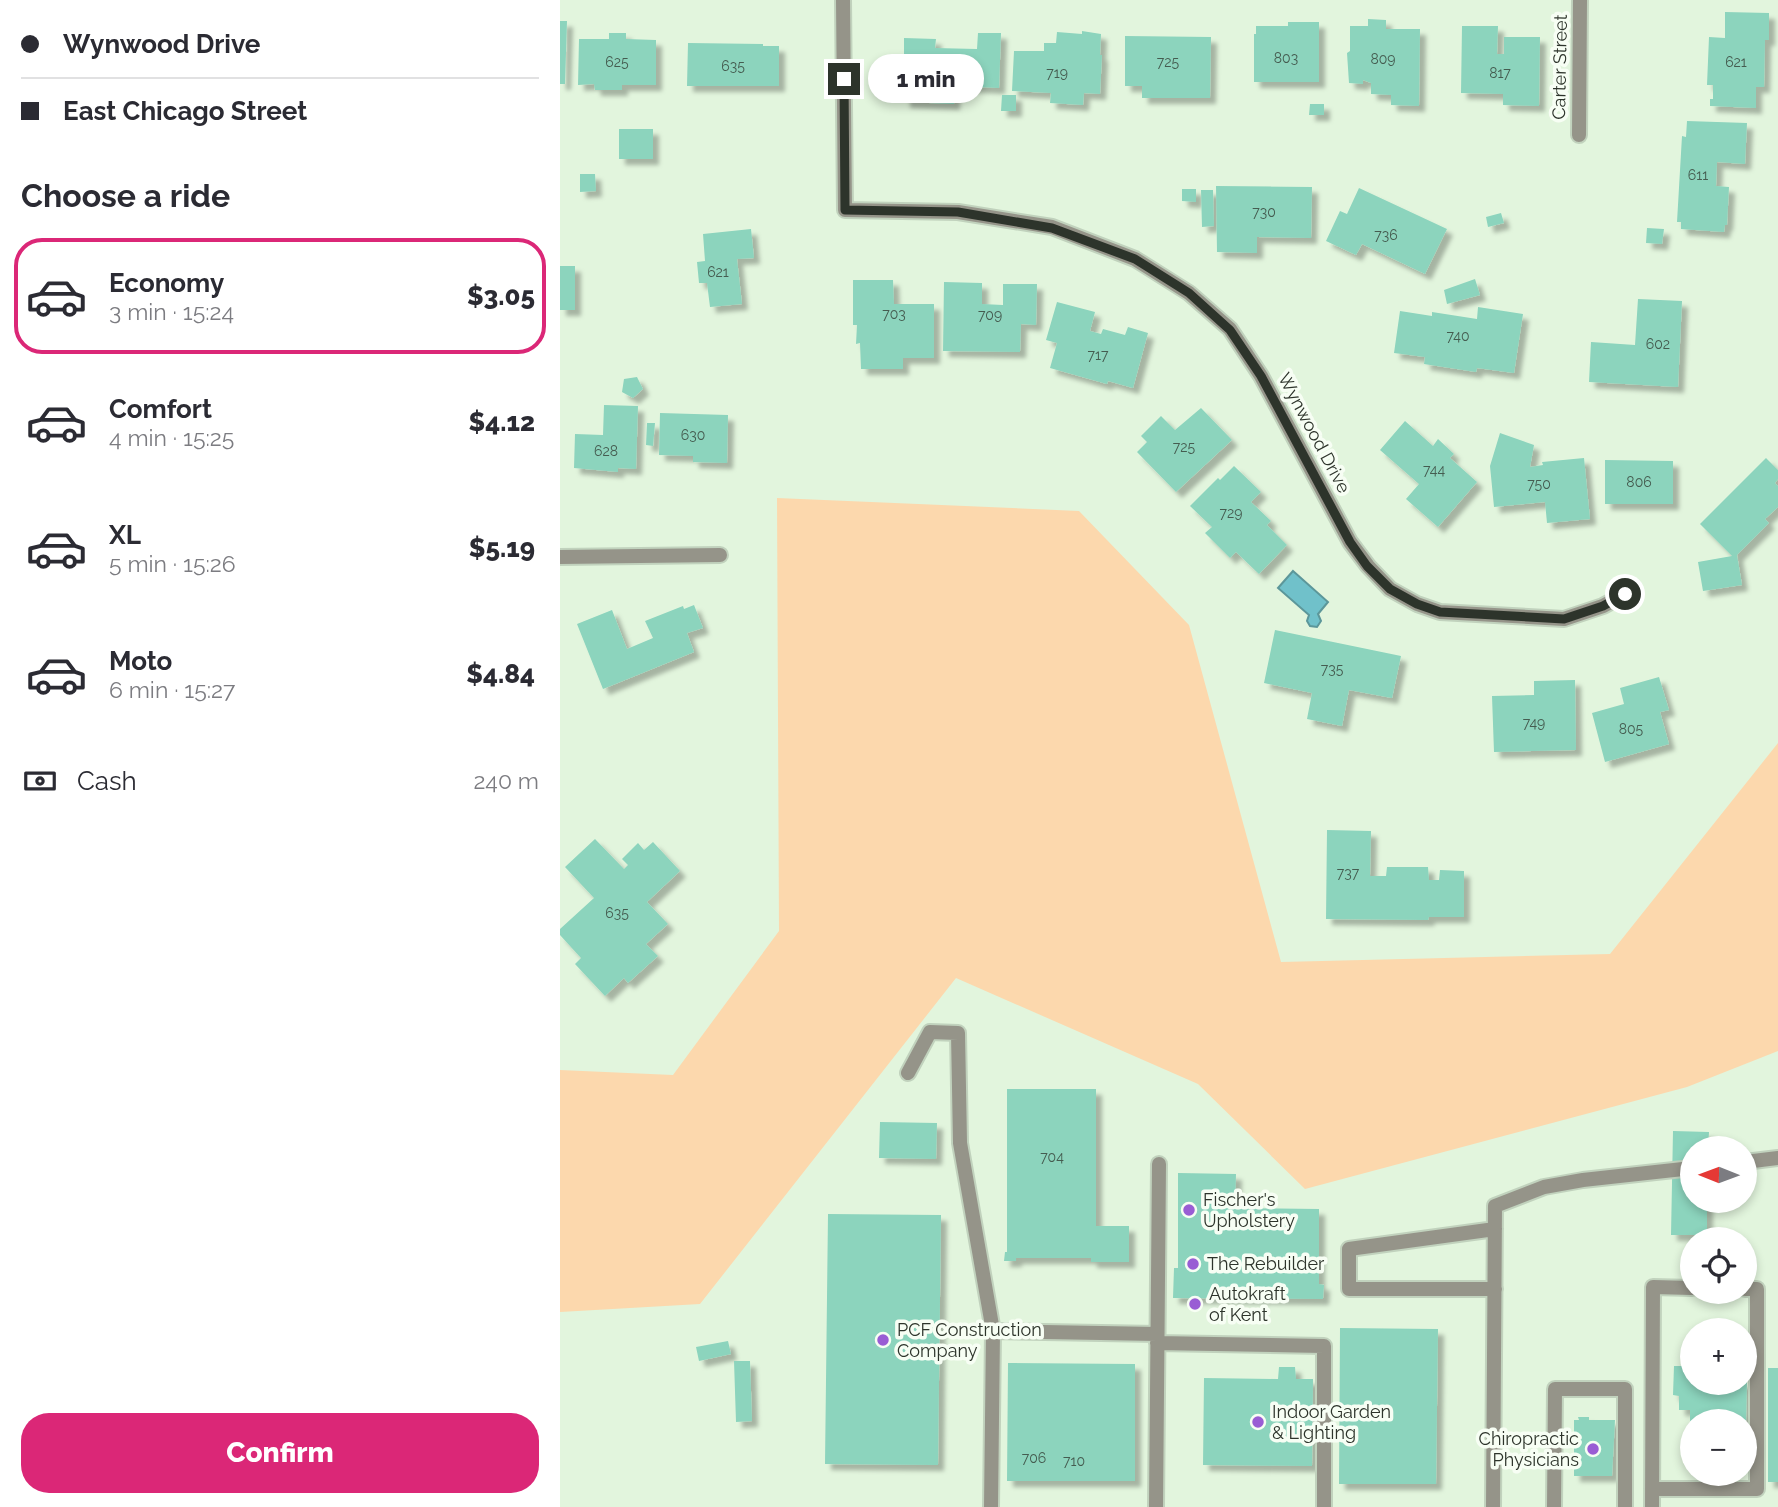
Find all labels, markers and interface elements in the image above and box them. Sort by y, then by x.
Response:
street label: Carter Street [1548,14,1571,120]
text: Wynwood Drive [63,29,260,59]
house number: 803 [1274,50,1298,66]
house number: 809 [1370,51,1396,67]
house number: 625 [605,54,629,70]
house number: 725 [1157,54,1180,70]
house number: 621 [1725,54,1747,70]
callout: 1 min [868,55,984,104]
house number: 635 [721,58,745,74]
route end [828,63,860,95]
text: 1 min [896,65,956,92]
house number: 719 [1046,65,1068,81]
house number: 817 [1489,65,1511,81]
text: East Chicago Street [63,96,307,126]
house number: 611 [1688,167,1708,183]
text: Choose a ride [21,177,230,214]
house number: 730 [1252,204,1276,220]
house number: 736 [1374,227,1398,243]
house number: 621 [707,264,729,280]
icon: car [25,265,88,328]
text: Economy [109,268,224,298]
text: $3.05 [467,281,535,311]
text: 3 min · 15:24 [109,298,234,325]
house number: 703 [882,306,906,322]
house number: 709 [978,307,1002,323]
house number: 740 [1447,328,1469,344]
house number: 602 [1646,336,1670,352]
house number: 717 [1088,347,1109,363]
street label: Wynwood Drive [1274,369,1355,497]
icon: car [25,391,88,454]
text: Comfort [109,394,212,424]
text: $4.12 [469,407,535,437]
text: 4 min · 15:25 [109,424,234,451]
house number: 630 [681,427,705,443]
house number: 725 [1173,439,1196,455]
house number: 628 [594,443,618,459]
house number: 744 [1423,462,1445,478]
house number: 806 [1626,474,1652,490]
house number: 750 [1527,476,1551,492]
house number: 729 [1220,505,1243,521]
icon: car [25,517,88,580]
text: XL [109,520,141,550]
text: $5.19 [469,533,535,563]
text: 5 min · 15:26 [109,550,236,577]
route start [1609,578,1641,610]
icon: car [25,643,88,706]
text: Moto [109,646,172,676]
text: $4.84 [466,659,535,689]
house number: 735 [1321,661,1344,677]
text: 6 min · 15:27 [109,676,235,703]
house number: 749 [1523,715,1545,731]
house number: 805 [1619,721,1644,737]
icon: cash [21,762,59,800]
text: Cash [77,766,137,796]
text: 240 m [473,767,539,794]
house number: 737 [1337,865,1360,881]
house number: 635 [605,905,629,921]
north arrow [1680,1136,1757,1213]
map controls [1680,1136,1757,1486]
house number: 704 [1040,1149,1064,1165]
place label: Fischer's Upholstery [1203,1189,1295,1231]
marker: Fischer's Upholstery [1181,1202,1197,1218]
button: locate [1680,1227,1757,1304]
place label: The Rebuilder [1207,1253,1325,1274]
marker: The Rebuilder [1185,1256,1201,1272]
place label: Autokraft of Kent [1209,1283,1286,1325]
marker: Autokraft of Kent [1187,1296,1203,1312]
button: + [1680,1318,1757,1395]
place label: PCF Construction Company [897,1319,1042,1361]
marker: PCF Construction Company [875,1332,891,1348]
place label: Indoor Garden & Lighting [1272,1401,1391,1443]
button: − [1680,1409,1757,1486]
button: Confirm [21,1413,539,1493]
marker: Indoor Garden & Lighting [1250,1414,1266,1430]
place label: Chiropractic Physicians [1479,1428,1579,1470]
marker: Chiropractic Physicians [1585,1441,1601,1457]
house number: 706 [1022,1450,1046,1466]
house number: 710 [1063,1453,1085,1469]

